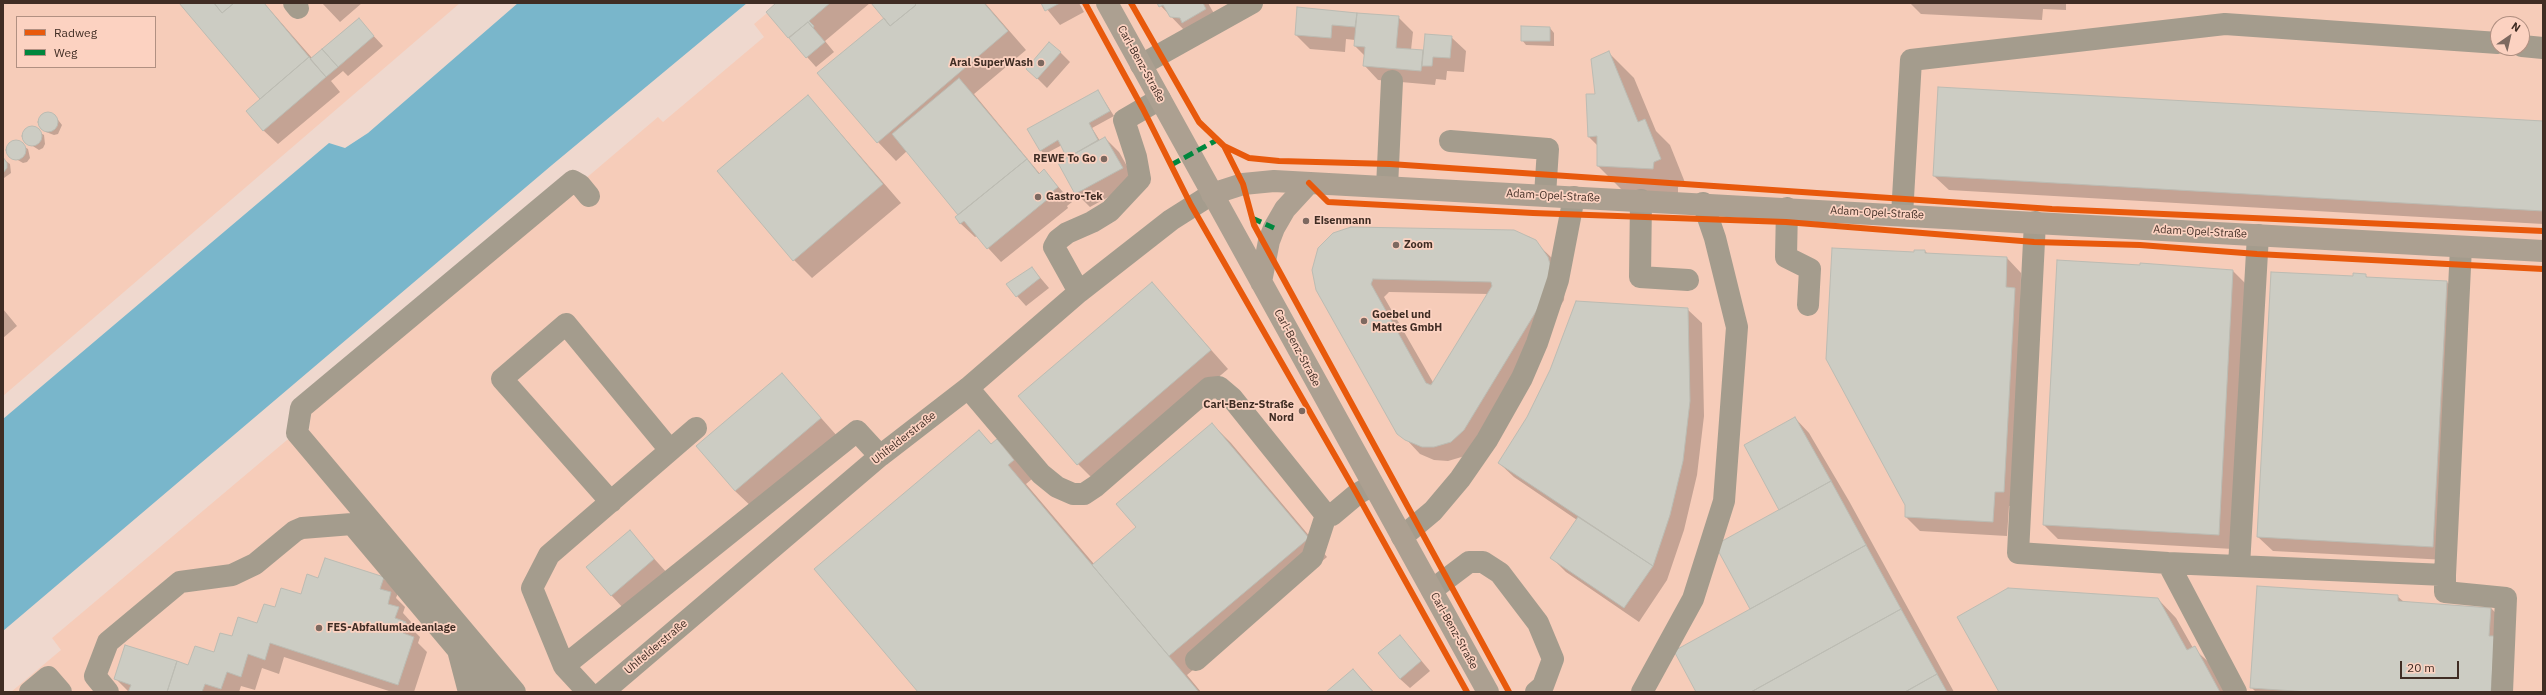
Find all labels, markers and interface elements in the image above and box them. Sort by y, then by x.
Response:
legend [16,16,156,68]
north arrow [2490,16,2530,56]
text: N [2509,19,2523,35]
street label: Carl-Benz-Straße [1114,23,1168,105]
text: Radweg [54,25,97,40]
text: Weg [54,45,77,60]
place label: Aral SuperWash [950,56,1033,70]
marker: Aral SuperWash [1036,58,1046,68]
place label: REWE To Go [1033,152,1096,166]
marker: REWE To Go [1099,154,1109,164]
street label: Adam-Opel-Straße [1506,187,1600,205]
place label: Gastro-Tek [1046,190,1103,204]
marker: Gastro-Tek [1033,192,1043,202]
street label: Adam-Opel-Straße [1830,204,1924,222]
place label: Eisenmann [1314,214,1371,228]
marker: Eisenmann [1301,216,1311,226]
street label: Adam-Opel-Straße [2153,223,2247,241]
place label: Zoom [1404,238,1433,252]
marker: Zoom [1391,240,1401,250]
street label: Carl-Benz-Straße [1271,307,1323,389]
place label: Goebel und Mattes GmbH [1372,308,1442,334]
marker: Goebel und Mattes GmbH [1359,316,1369,326]
place label: Carl-Benz-Straße Nord [1203,398,1294,424]
marker: Carl-Benz-Straße Nord [1297,406,1307,416]
street label: Uhlfelderstraße [869,409,939,467]
street label: Carl-Benz-Straße [1427,590,1481,672]
street label: Uhlfelderstraße [622,617,690,677]
place label: FES-Abfallumladeanlage [327,621,456,635]
marker: FES-Abfallumladeanlage [314,623,324,633]
scale bar [2402,653,2461,679]
text: 20 m [2407,660,2435,675]

